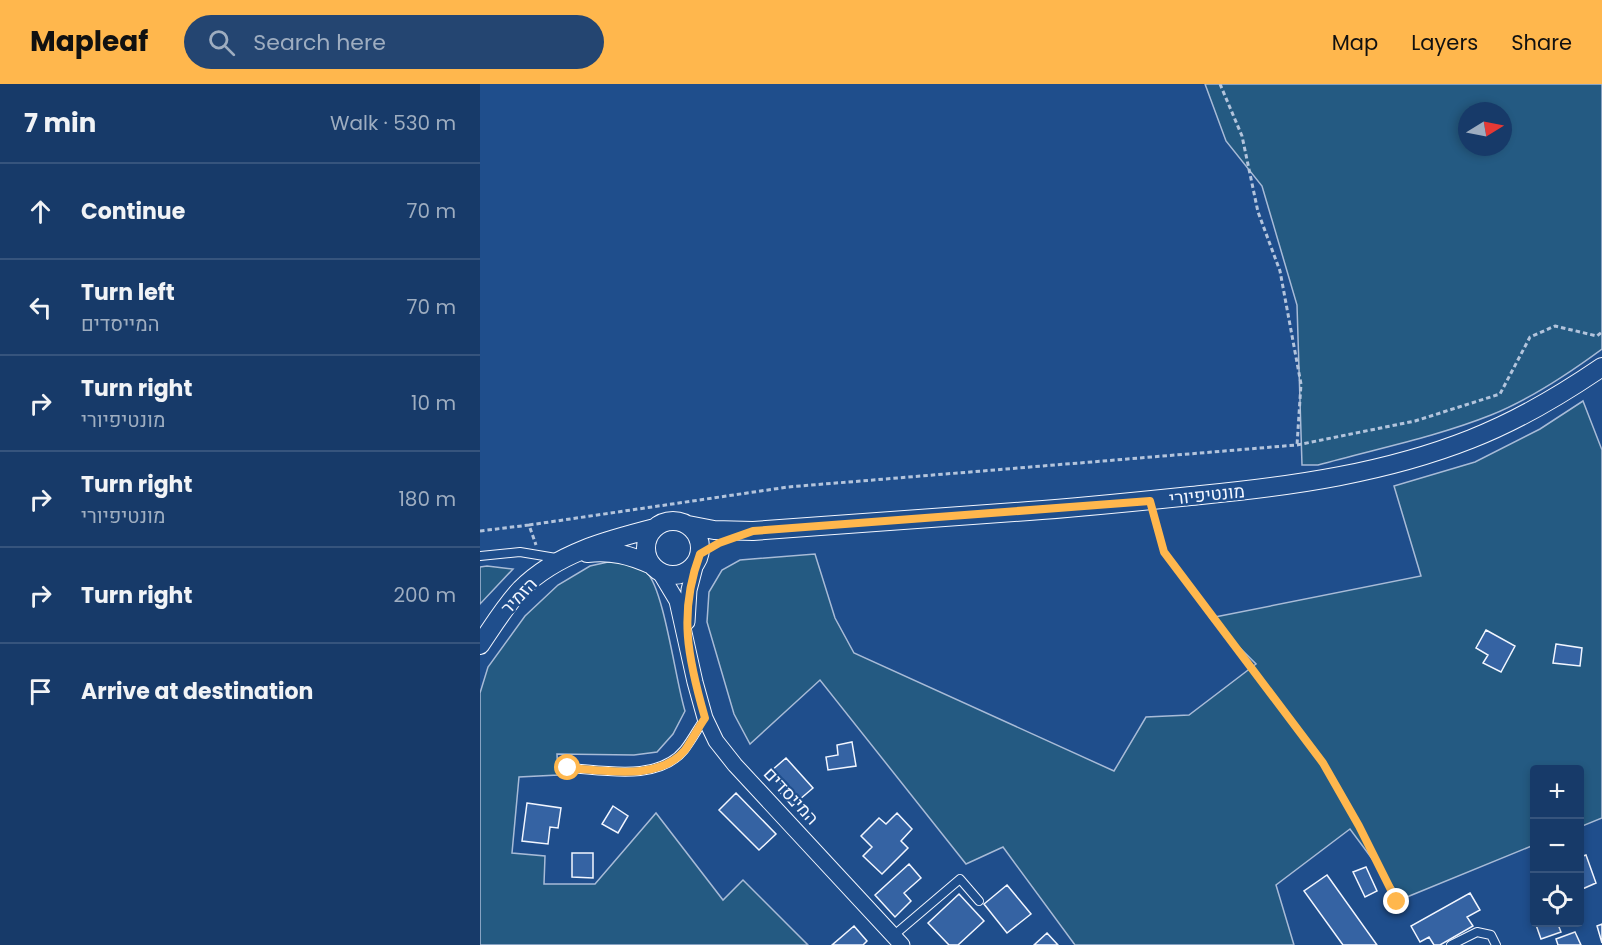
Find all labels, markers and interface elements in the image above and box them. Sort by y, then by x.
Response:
search box [184,15,604,69]
text: Mapleaf [30,22,148,61]
icon: search [205,26,238,59]
text: Search here [253,27,386,58]
text: Map [1332,28,1378,57]
text: Layers [1411,28,1478,57]
text: Share [1511,28,1572,57]
north arrow [1458,102,1512,156]
text: 7 min [24,105,96,141]
text: Walk · 530 m [330,109,456,137]
icon: ahead [24,195,57,228]
text: Continue [81,196,185,227]
text: 70 m [407,197,456,225]
text: Turn left [81,277,175,308]
icon: left [24,291,57,324]
text: 70 m [407,293,456,321]
text: המייסדים [81,310,159,338]
text: Turn right [81,373,192,404]
icon: right [24,387,57,420]
text: 10 m [411,389,456,417]
text: מונטיפיורי [81,406,166,434]
text: Turn right [81,469,192,500]
street label: מונטיפיורי [1168,478,1246,511]
icon: right [24,483,57,516]
text: 180 m [398,485,456,513]
text: מונטיפיורי [81,502,166,530]
street label: הזמיר [495,572,542,620]
icon: right [24,579,57,612]
text: Turn right [81,580,192,611]
text: 200 m [393,581,456,609]
icon: arrive [24,675,57,708]
text: Arrive at destination [81,676,313,707]
route start [554,754,580,780]
street label: המייסדים [758,761,825,830]
map controls [1530,765,1584,927]
button: + [1530,765,1584,819]
button: − [1530,819,1584,873]
button: locate [1530,873,1584,927]
route end [1383,888,1409,914]

